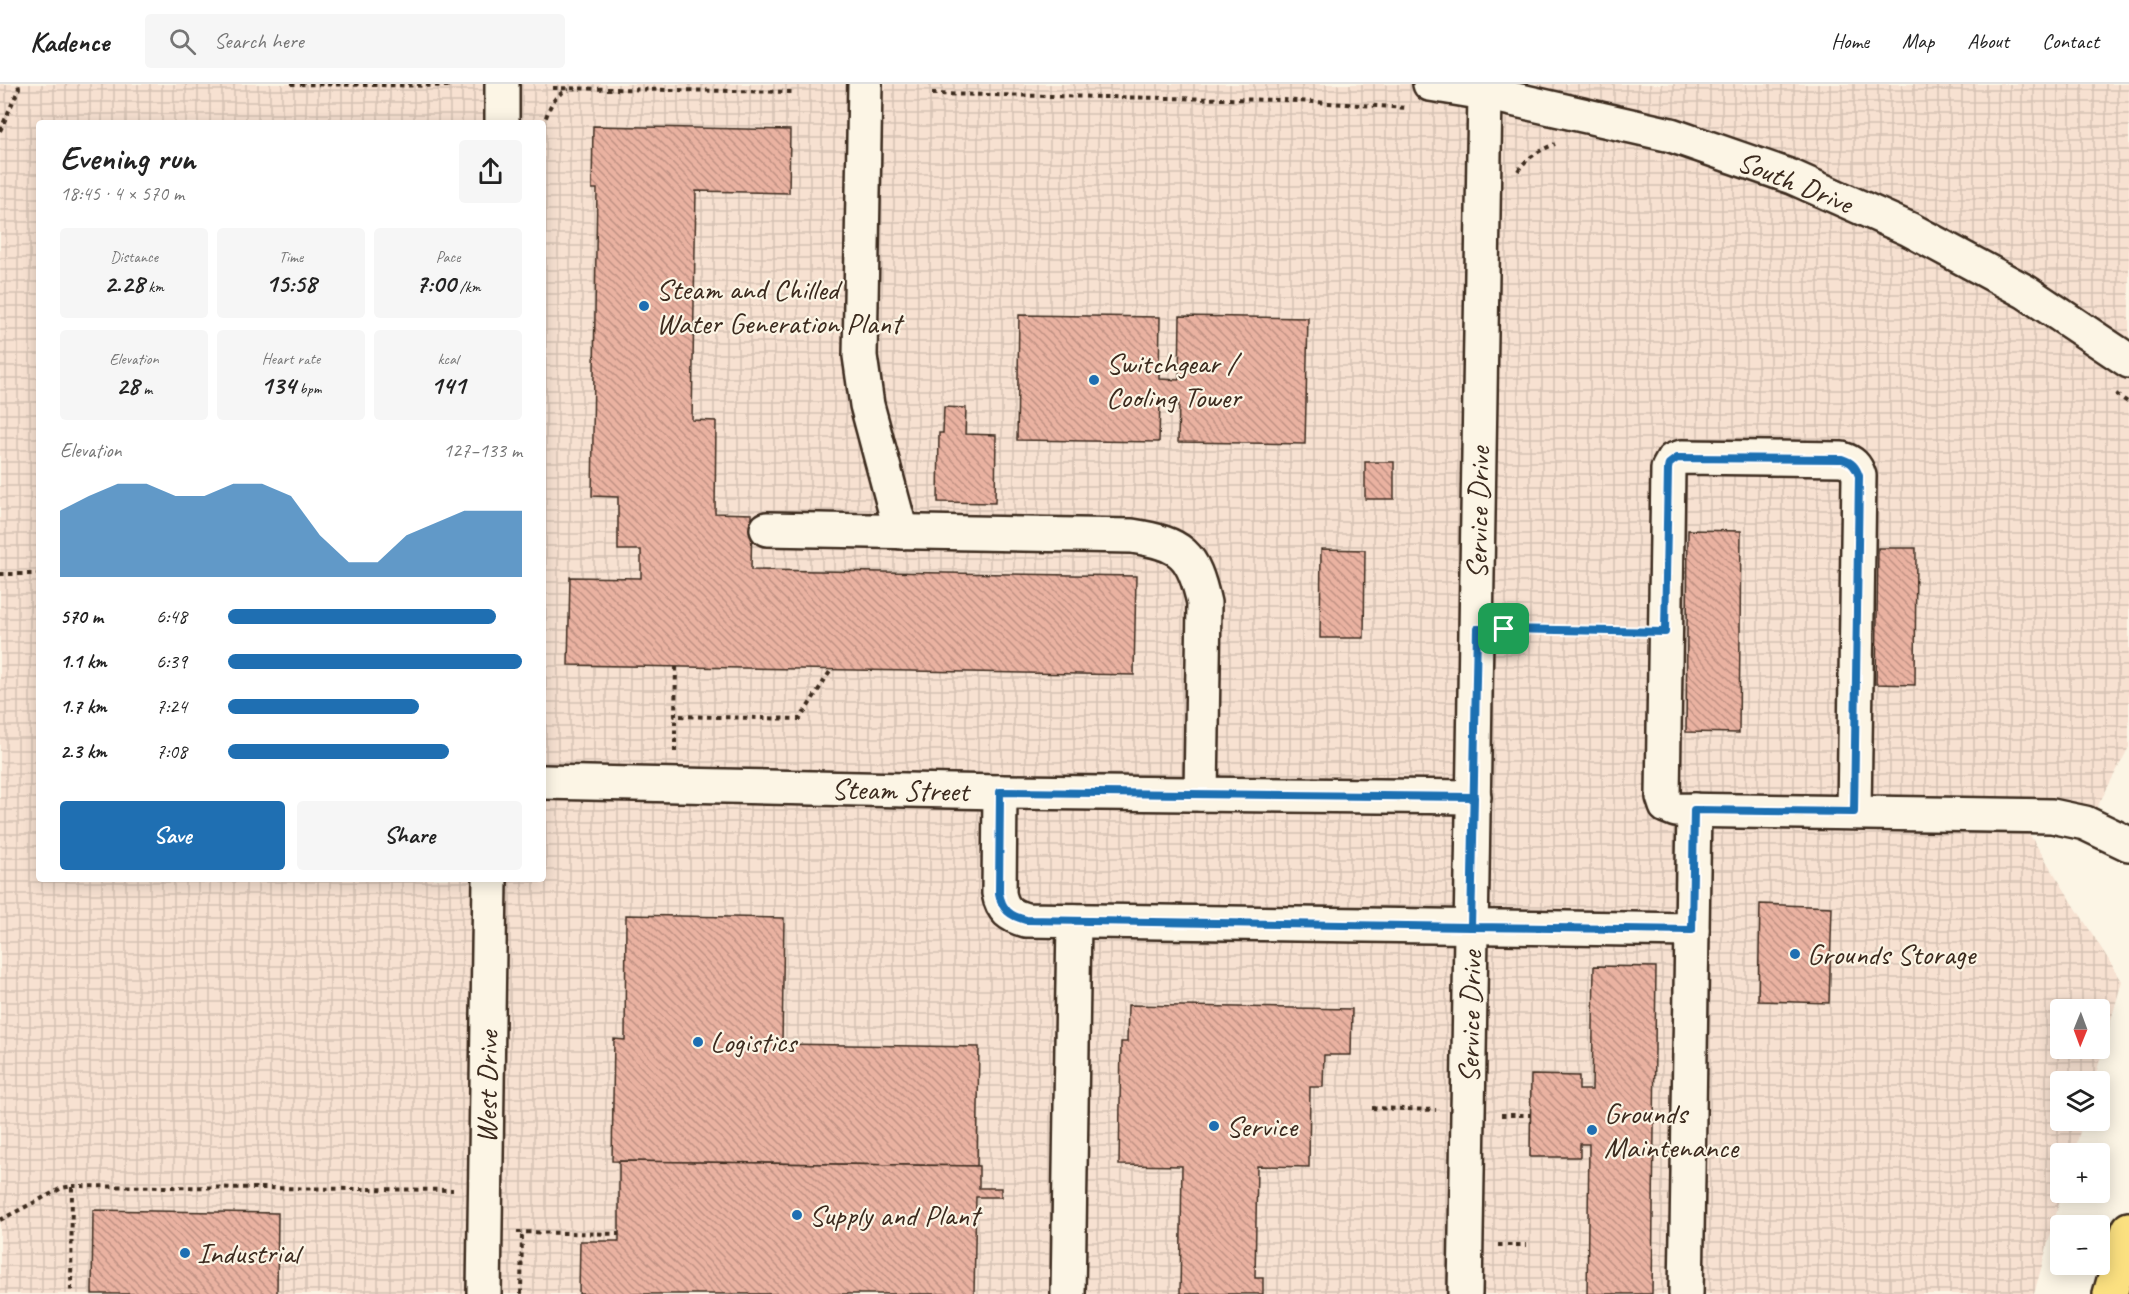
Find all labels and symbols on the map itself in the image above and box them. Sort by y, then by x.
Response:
street label: South Drive [1732,142,1860,223]
place label: Steam and Chilled Water Generation Plant [656,270,905,342]
marker: Steam and Chilled Water Generation Plant [637,299,651,313]
place label: Switchgear / Cooling Tower [1106,344,1243,416]
marker: Switchgear / Cooling Tower [1087,373,1101,387]
street label: Service Drive [1458,444,1498,579]
pin [1478,603,1529,654]
street label: Steam Street [831,770,972,810]
place label: Grounds Storage [1807,935,1977,973]
marker: Grounds Storage [1788,947,1802,961]
street label: Service Drive [1450,948,1490,1083]
north arrow [2050,999,2110,1059]
place label: Logistics [710,1023,799,1061]
street label: West Drive [467,1028,507,1144]
marker: Logistics [691,1035,705,1049]
place label: Grounds Maintenance [1604,1094,1740,1166]
place label: Service [1226,1107,1299,1145]
marker: Service [1207,1119,1221,1133]
marker: Grounds Maintenance [1585,1123,1599,1137]
place label: Supply and Plant [809,1196,983,1234]
marker: Supply and Plant [790,1208,804,1222]
place label: Industrial [197,1234,304,1272]
marker: Industrial [178,1246,192,1260]

